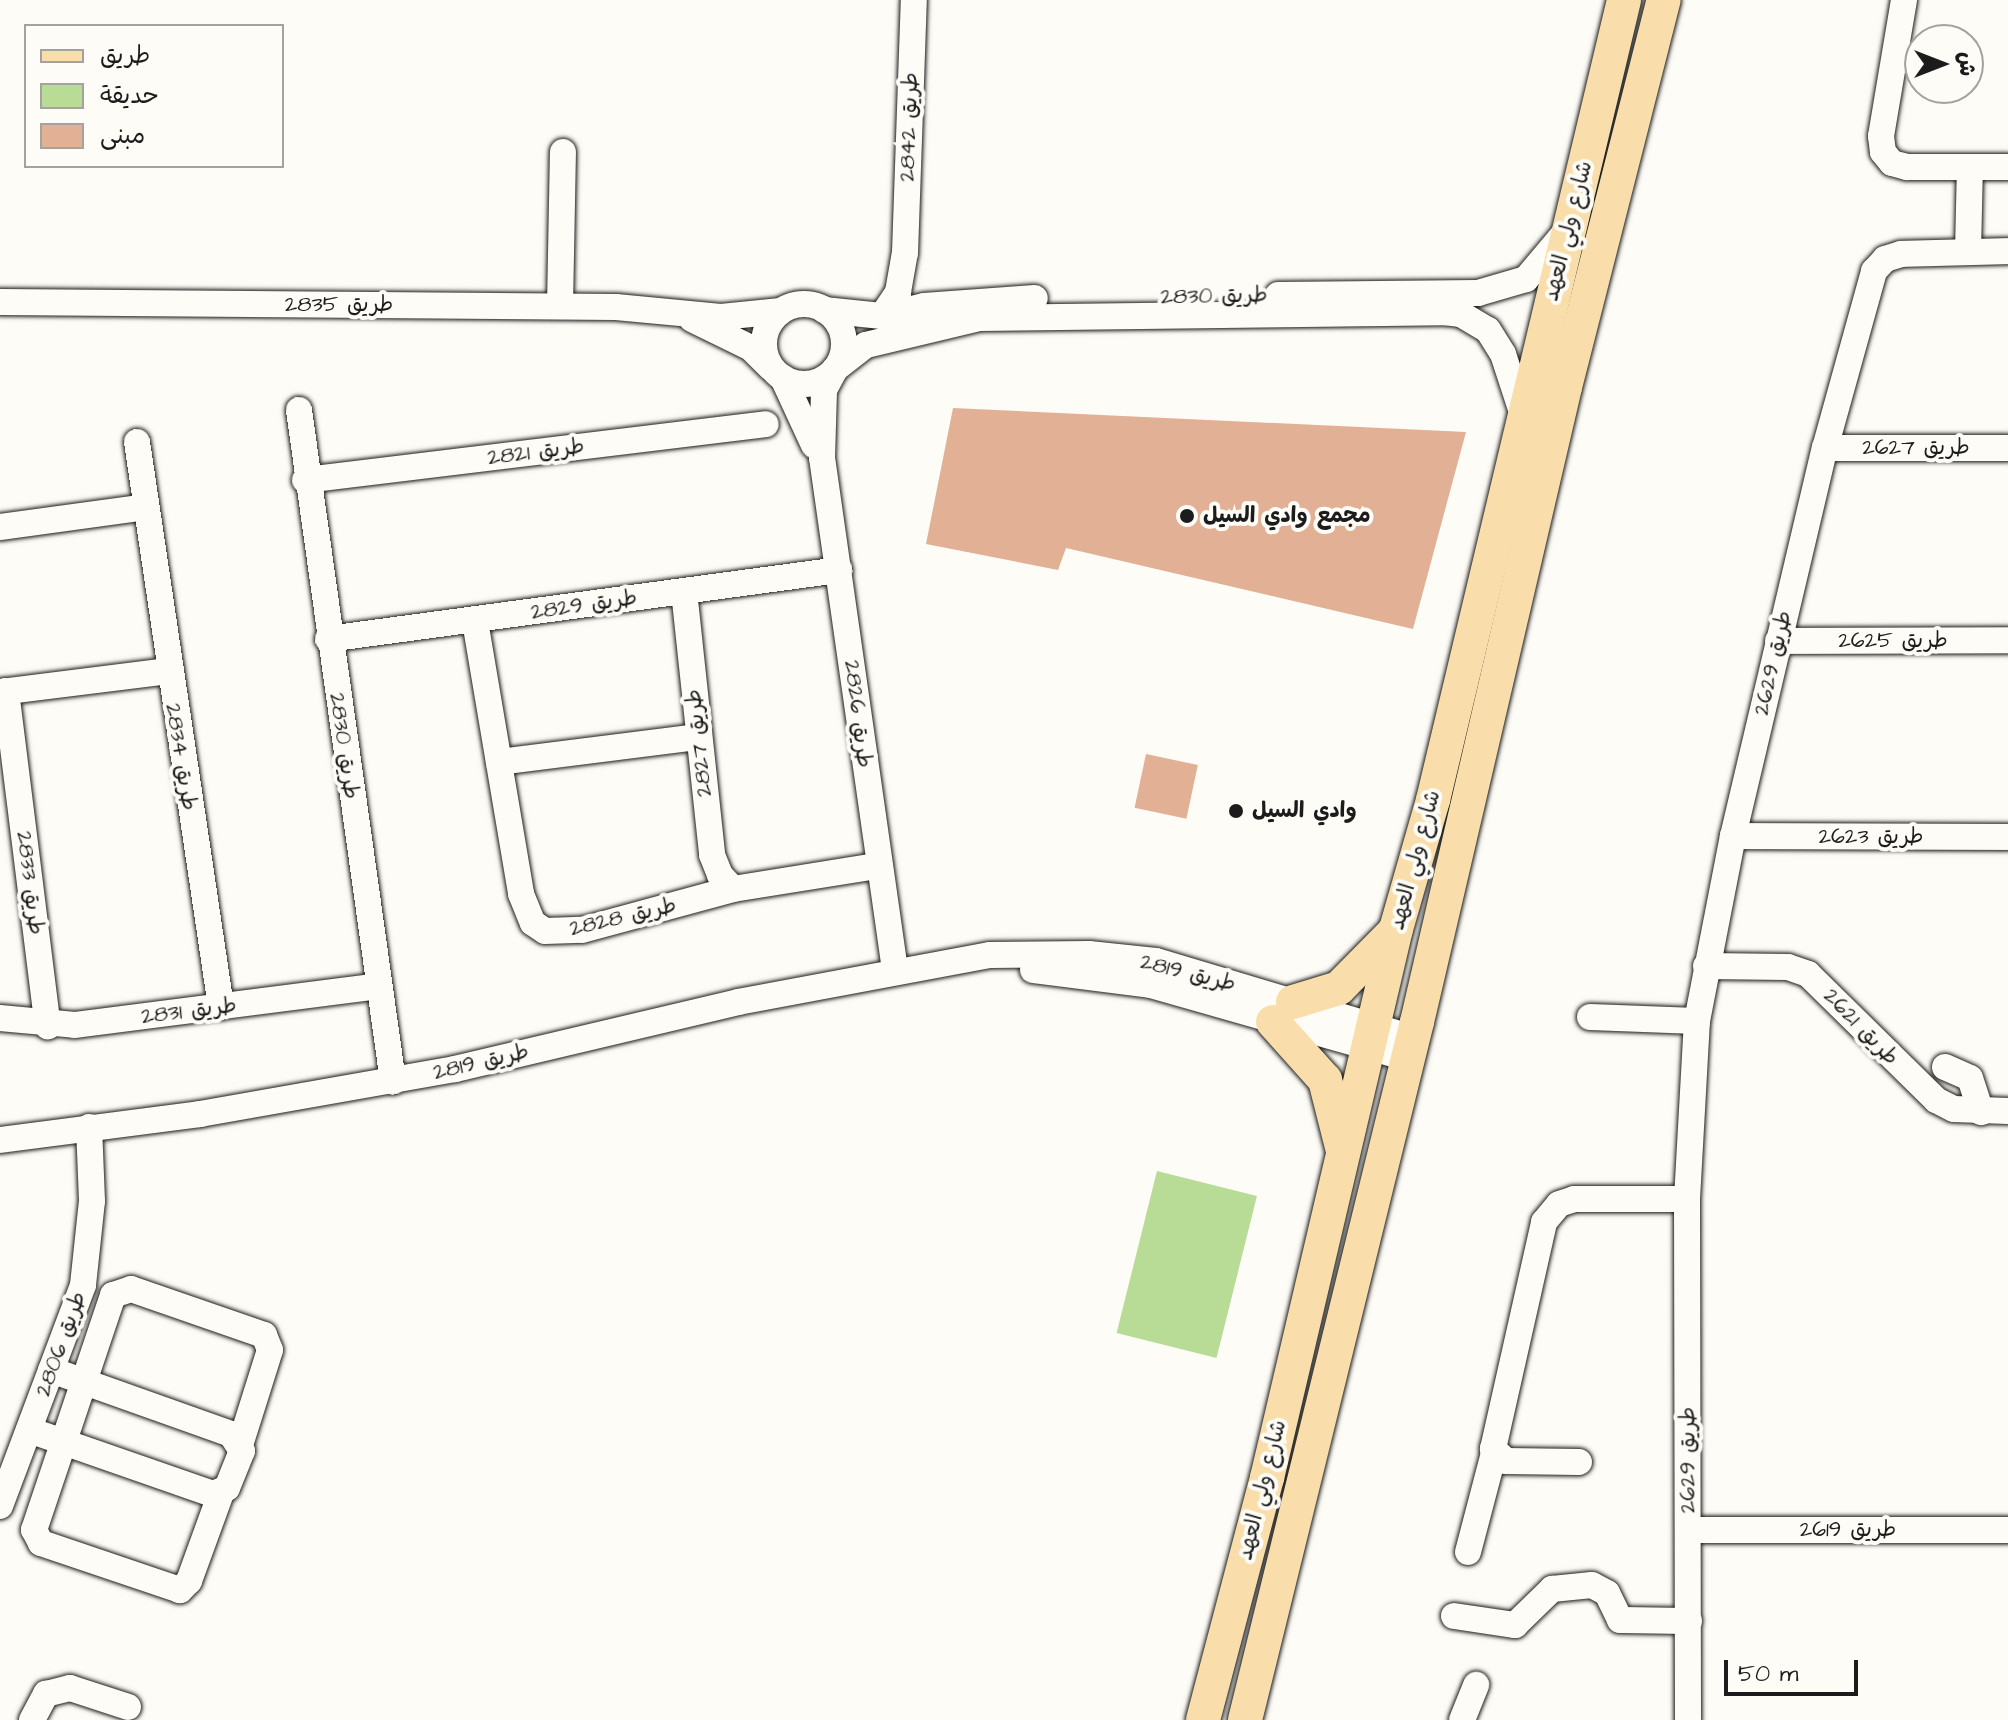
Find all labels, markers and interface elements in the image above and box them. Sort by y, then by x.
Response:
legend [24,24,284,168]
north arrow [1904,24,1984,104]
text: طريق [100,39,150,73]
text: ش [1951,52,1982,76]
street label: طريق 2842 [894,72,924,182]
text: حديقة [100,79,159,113]
text: مبنى [100,119,145,153]
street label: شارع ولي العهد [1538,158,1598,304]
street label: طريق 2830 [1160,282,1268,310]
street label: طريق 2835 [285,292,393,318]
street label: طريق 2821 [486,433,586,471]
street label: طريق 2627 [1862,435,1970,461]
place label: مجمع وادي السيل [1203,503,1371,529]
marker: مجمع وادي السيل [1178,507,1196,525]
street label: طريق 2829 [529,584,639,626]
street label: طريق 2629 [1748,608,1798,718]
street label: طريق 2625 [1838,628,1948,654]
street label: طريق 2826 [838,659,878,769]
street label: طريق 2827 [680,688,718,798]
street label: طريق 2830 [323,691,365,801]
street label: طريق 2834 [160,702,202,812]
street label: شارع ولي العهد [1384,787,1446,933]
place label: وادي السيل [1252,798,1357,824]
marker: وادي السيل [1227,802,1245,820]
street label: طريق 2623 [1818,824,1924,850]
street label: طريق 2833 [11,830,49,936]
street label: طريق 2828 [567,892,679,942]
street label: طريق 2819 [1138,948,1238,998]
street label: طريق 2621 [1818,983,1904,1071]
street label: طريق 2831 [140,992,238,1030]
street label: طريق 2819 [431,1038,531,1086]
street label: طريق 2806 [30,1288,92,1400]
street label: طريق 2629 [1675,1407,1701,1513]
street label: شارع ولي العهد [1232,1417,1292,1563]
street label: طريق 2619 [1800,1517,1896,1543]
scale bar [1728,1644,1862,1694]
text: 50 m [1738,1657,1798,1691]

